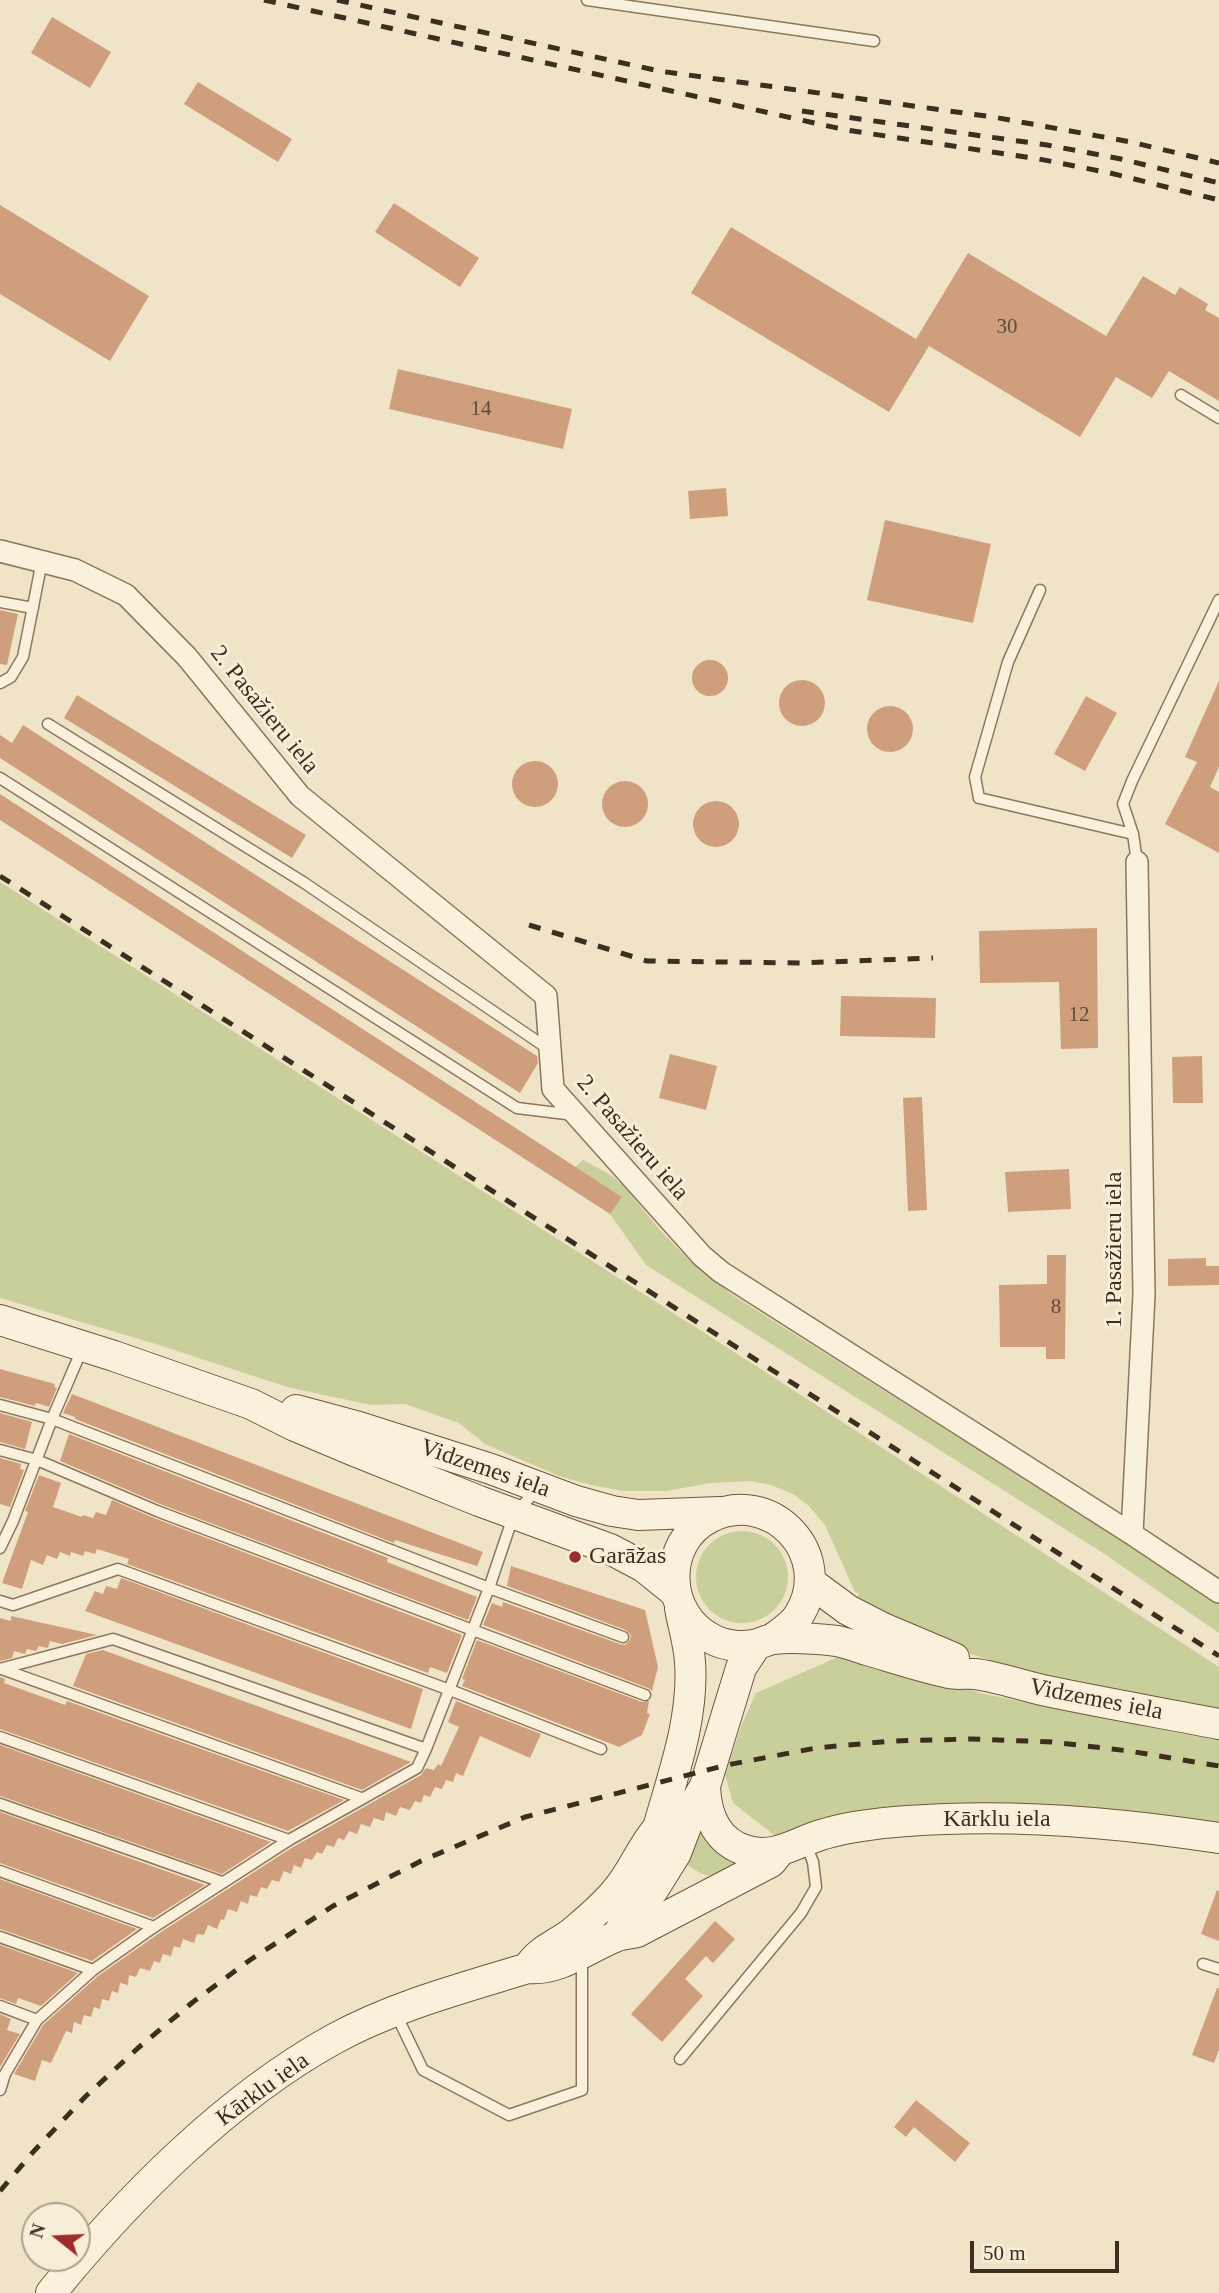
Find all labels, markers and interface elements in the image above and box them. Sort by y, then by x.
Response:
house number: 30 [996,314,1018,340]
house number: 14 [470,396,491,422]
street label: 2. Pasažieru iela [204,640,324,780]
house number: 12 [1068,1002,1090,1028]
street label: 2. Pasažieru iela [570,1069,694,1207]
street label: 1. Pasažieru iela [1101,1172,1129,1328]
house number: 8 [1051,1294,1061,1320]
street label: Vidzemes iela [416,1433,554,1505]
place label: Garāžas [589,1543,666,1571]
marker: Garāžas [567,1549,583,1565]
street label: Vidzemes iela [1027,1673,1165,1727]
street label: Kārklu iela [943,1806,1051,1834]
street label: Kārklu iela [211,2047,315,2133]
north arrow [21,2202,91,2272]
text: N [25,2221,50,2241]
scale bar [974,2226,1123,2270]
text: 50 m [983,2241,1026,2265]

